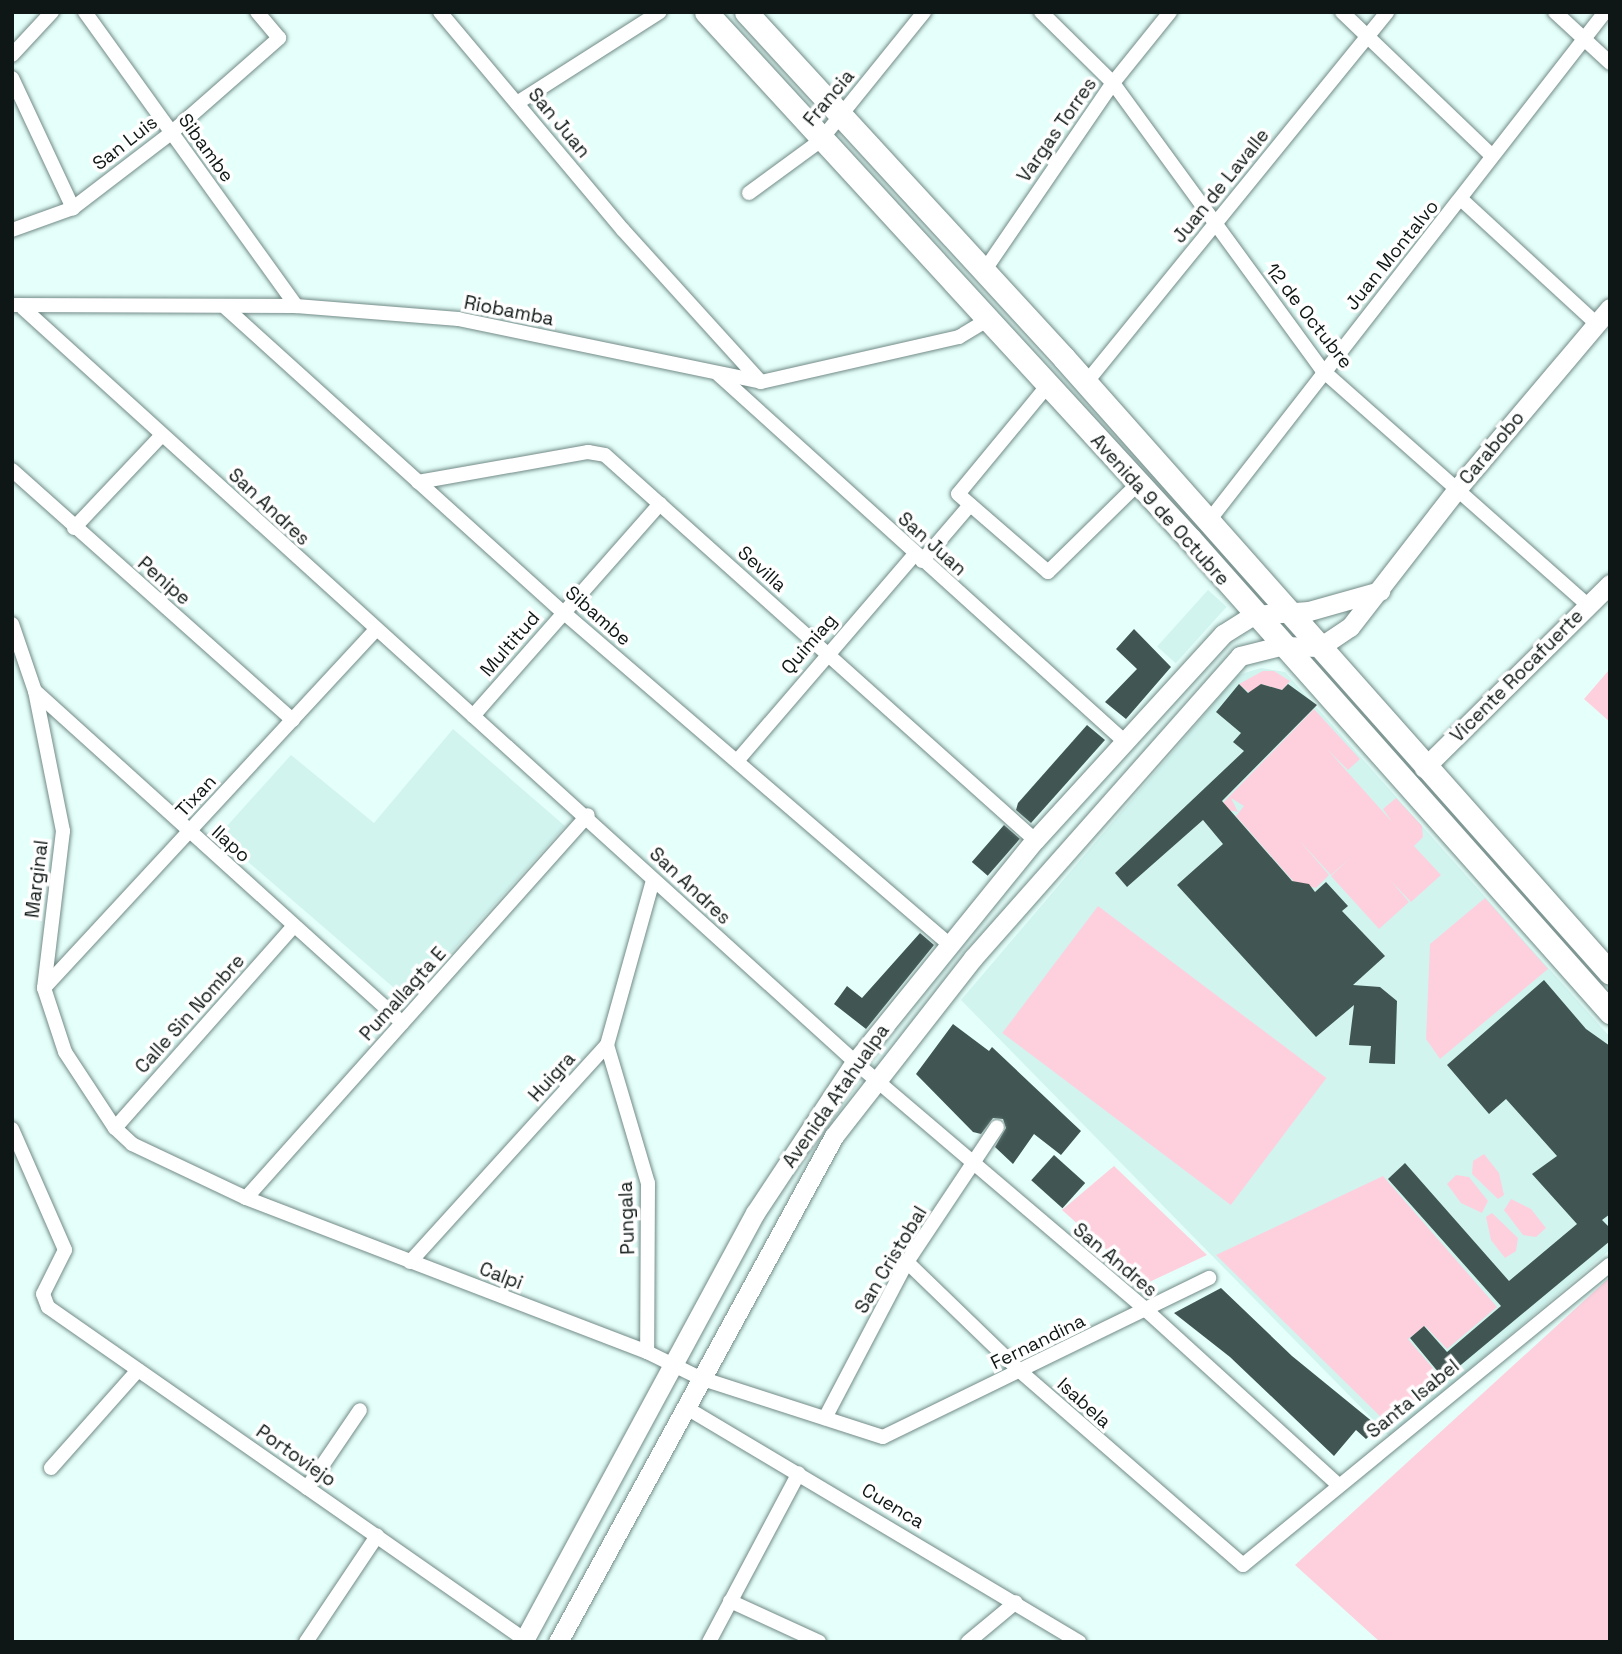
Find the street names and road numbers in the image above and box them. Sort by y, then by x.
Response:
street label: Francia [799,65,859,131]
street label: Vargas Torres [1012,73,1102,187]
street label: San Juan [523,83,595,163]
street label: Sibambe [173,109,239,187]
street label: San Luis [88,111,162,175]
street label: Juan de Lavalle [1168,124,1274,248]
street label: Juan Montalvo [1341,195,1443,315]
street label: 12 de Octubre [1261,259,1357,373]
street label: Riobamba [462,291,556,331]
street label: Carabobo [1455,407,1529,489]
street label: Avenida 9 de Octubre [1086,429,1234,591]
street label: San Andres [224,464,314,550]
street label: San Juan [893,507,971,581]
street label: Sevilla [733,541,791,597]
street label: Penipe [133,552,195,610]
street label: Sibambe [561,581,635,651]
street label: Vicente Rocafuerte [1446,605,1588,747]
street label: Multitud [476,607,544,681]
street label: Quimiag [776,609,842,679]
street label: Tixan [171,770,221,822]
street label: Ilapo [207,821,255,867]
street label: Marginal [21,839,53,919]
street label: San Andres [645,843,735,929]
street label: Pumallagta E [355,943,451,1045]
street label: Calle Sin Nombre [131,950,249,1078]
street label: Avenida Atahualpa [778,1020,894,1172]
street label: Huigra [524,1048,580,1106]
street label: Pungala [614,1181,640,1255]
street label: San Cristobal [850,1202,932,1318]
street label: San Andres [1068,1218,1162,1302]
street label: Calpi [476,1257,526,1295]
street label: Fernandina [987,1309,1089,1375]
street label: Santa Isabel [1362,1355,1464,1443]
street label: Isabela [1052,1373,1116,1433]
street label: Portoviejo [252,1420,340,1492]
street label: Cuenca [858,1478,928,1534]

